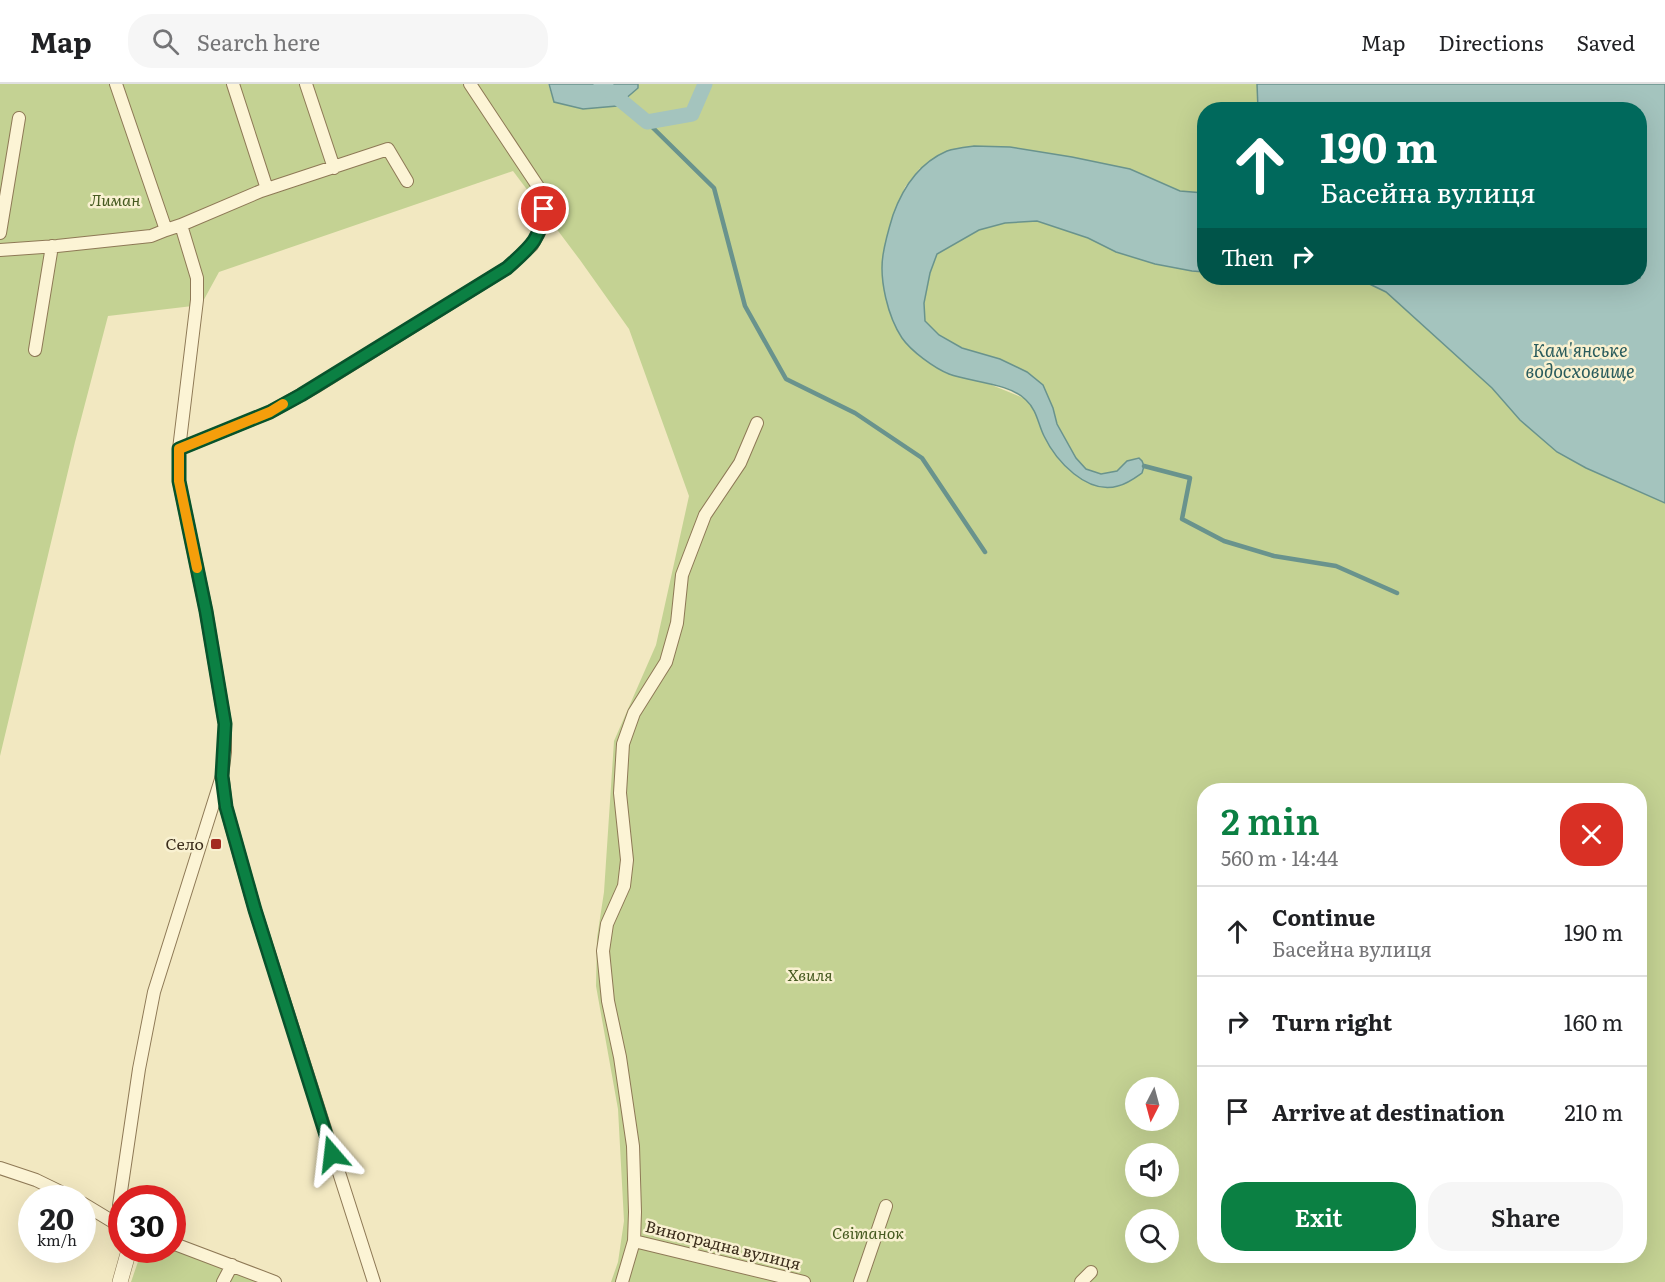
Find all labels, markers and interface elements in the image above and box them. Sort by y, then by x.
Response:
search box [128,14,548,68]
text: Map [30,20,92,62]
icon: search [149,25,182,58]
text: Search here [197,25,320,58]
text: Map [1361,26,1406,57]
text: Directions [1439,26,1544,57]
text: Saved [1577,26,1635,57]
text: 190 m [1320,114,1438,176]
icon: ahead [1221,126,1299,204]
text: Басейна вулиця [1320,171,1536,211]
pin [518,183,569,234]
park label: Лиман [90,187,140,211]
icon: arrive [527,192,560,225]
text: Then [1221,240,1274,273]
icon: right [1286,240,1319,273]
water label: Кам'янське водосховище [1525,336,1635,384]
text: 2 min [1221,793,1320,846]
button: close [1560,803,1623,866]
place label: Село [166,831,204,855]
marker: Село [209,837,223,851]
text: 560 m · 14:44 [1221,842,1338,872]
text: Continue [1272,900,1375,933]
icon: ahead [1221,915,1254,948]
text: 190 m [1564,915,1623,948]
text: Басейна вулиця [1272,933,1432,963]
park label: Хвиля [787,962,833,986]
icon: right [1221,1005,1254,1038]
text: Turn right [1272,1005,1392,1038]
text: 160 m [1564,1005,1623,1038]
north arrow [1125,1077,1179,1131]
map controls [1125,1077,1179,1263]
icon: arrive [1221,1095,1254,1128]
text: Arrive at destination [1272,1095,1505,1128]
text: 210 m [1564,1095,1623,1128]
position arrow [300,1122,364,1186]
button: sound [1125,1143,1179,1197]
button: Exit [1221,1182,1416,1251]
button: Share [1428,1182,1623,1251]
speed limit sign: 30 [108,1185,186,1263]
text: 20 [40,1195,74,1239]
button: search [1125,1209,1179,1263]
street label: Виноградна вулиця [643,1213,804,1275]
park label: Світанок [832,1220,904,1244]
text: km/h [37,1228,77,1251]

